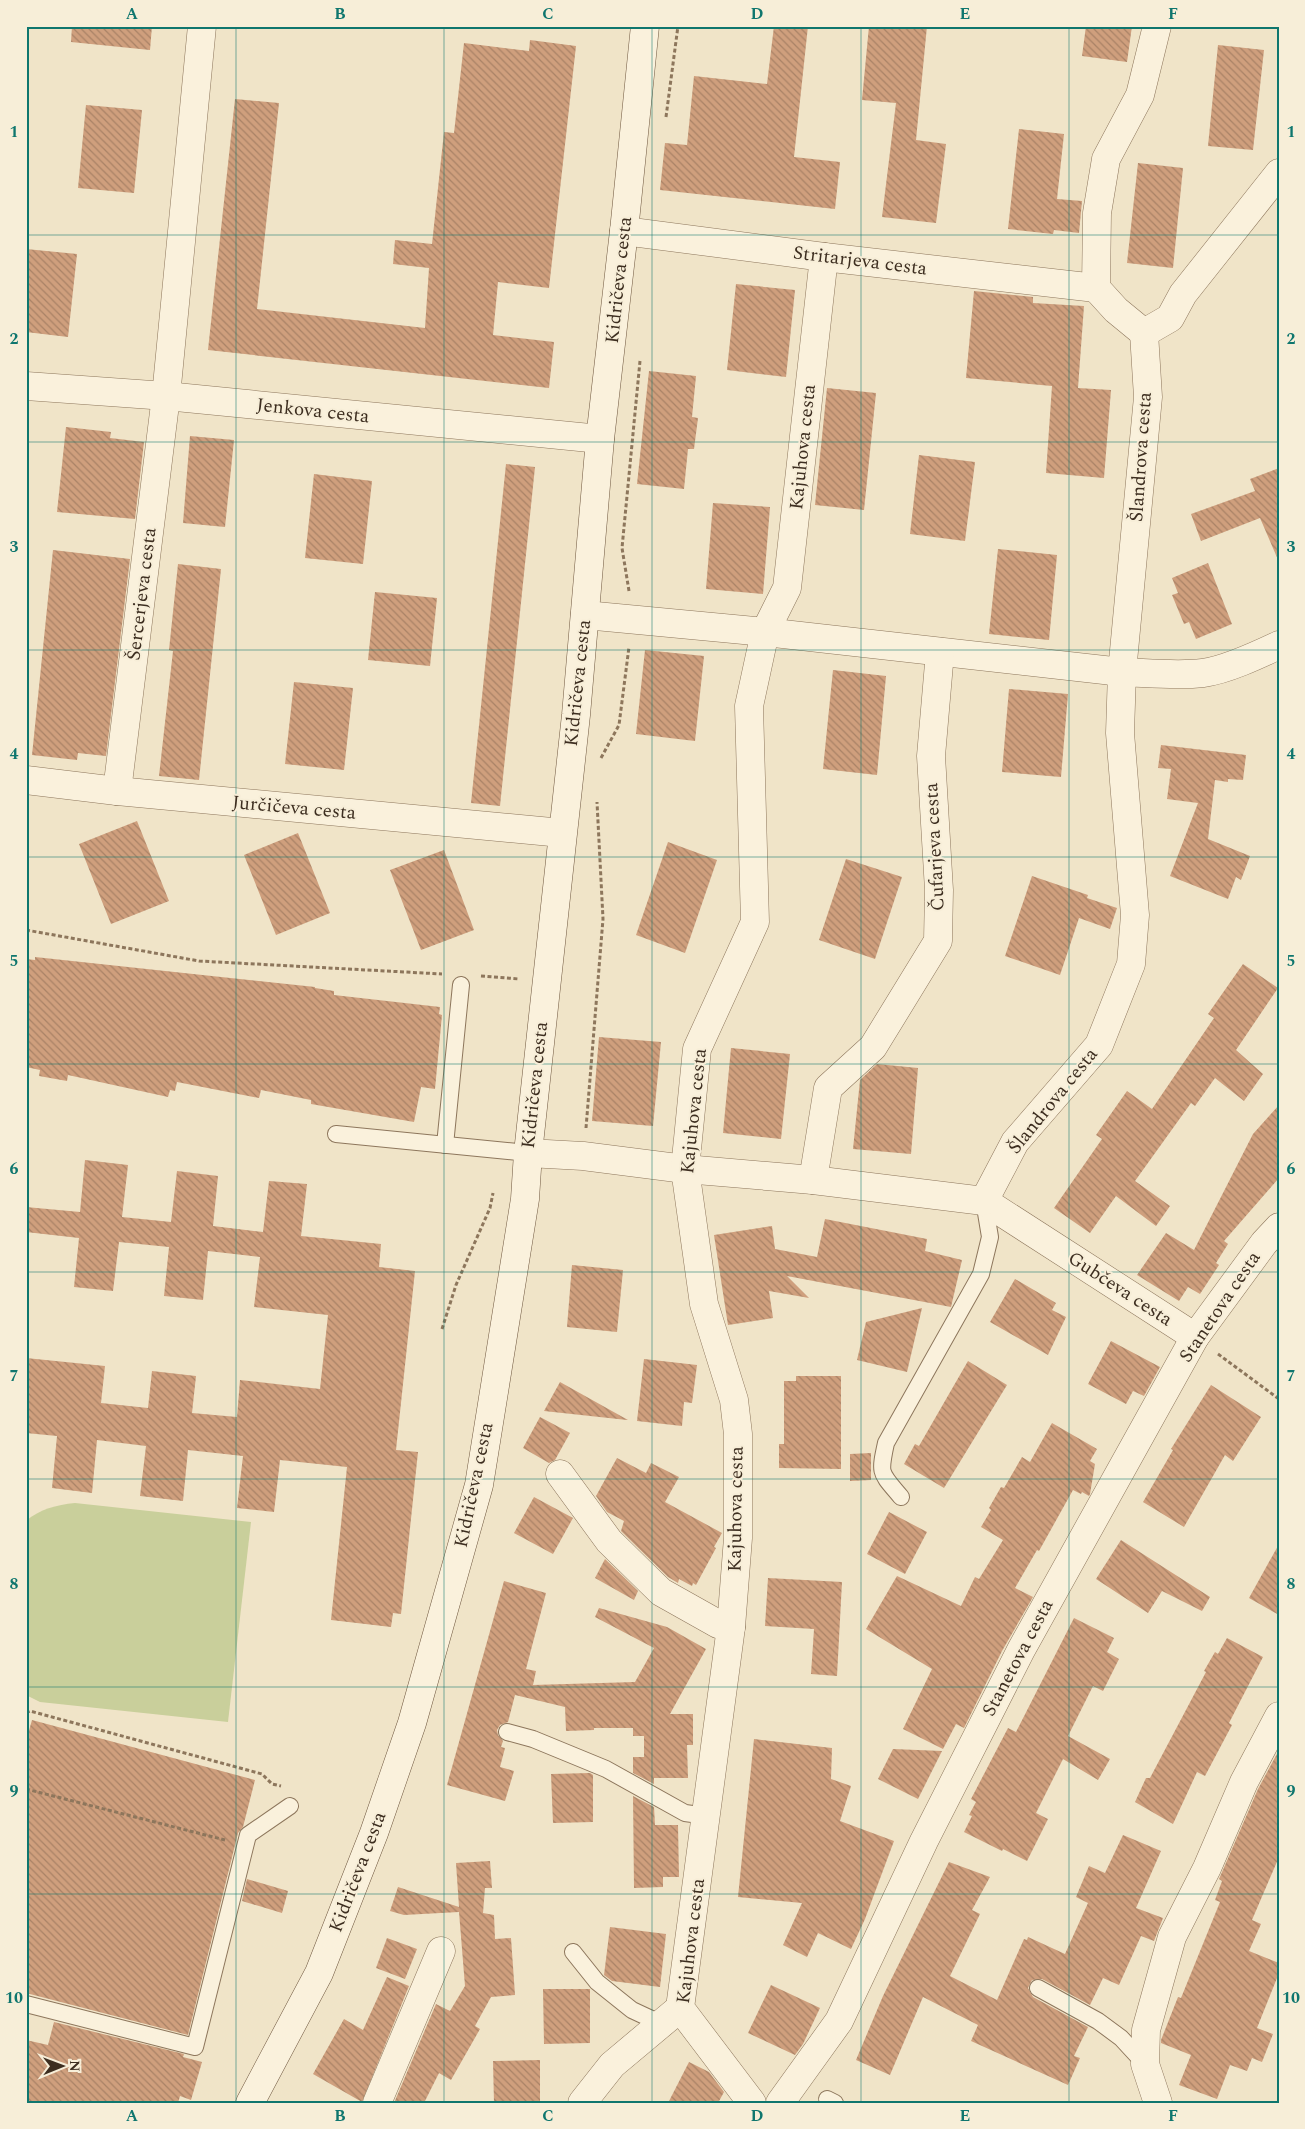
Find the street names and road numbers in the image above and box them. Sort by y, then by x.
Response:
street label: Kidričeva cesta [598,214,640,345]
street label: Stritarjeva cesta [791,238,929,284]
street label: Kajuhova cesta [782,382,824,511]
street label: Šlandrova cesta [1122,390,1160,523]
street label: Jenkova cesta [255,391,372,431]
street label: Šercerjeva cesta [119,525,165,662]
street label: Kidričeva cesta [557,617,599,748]
street label: Čufarjeva cesta [917,781,953,912]
street label: Jurčičeva cesta [231,788,358,828]
street label: Kidričeva cesta [514,1019,556,1150]
street label: Šlandrova cesta [1001,1041,1106,1161]
street label: Kajuhova cesta [673,1046,715,1175]
street label: Gubčeva cesta [1062,1244,1179,1334]
street label: Stanetova cesta [1172,1245,1268,1369]
street label: Kidričeva cesta [447,1419,502,1550]
street label: Kajuhova cesta [720,1445,752,1572]
street label: Stanetova cesta [975,1594,1061,1722]
street label: Kidričeva cesta [322,1807,395,1937]
street label: Kajuhova cesta [669,1876,713,2005]

